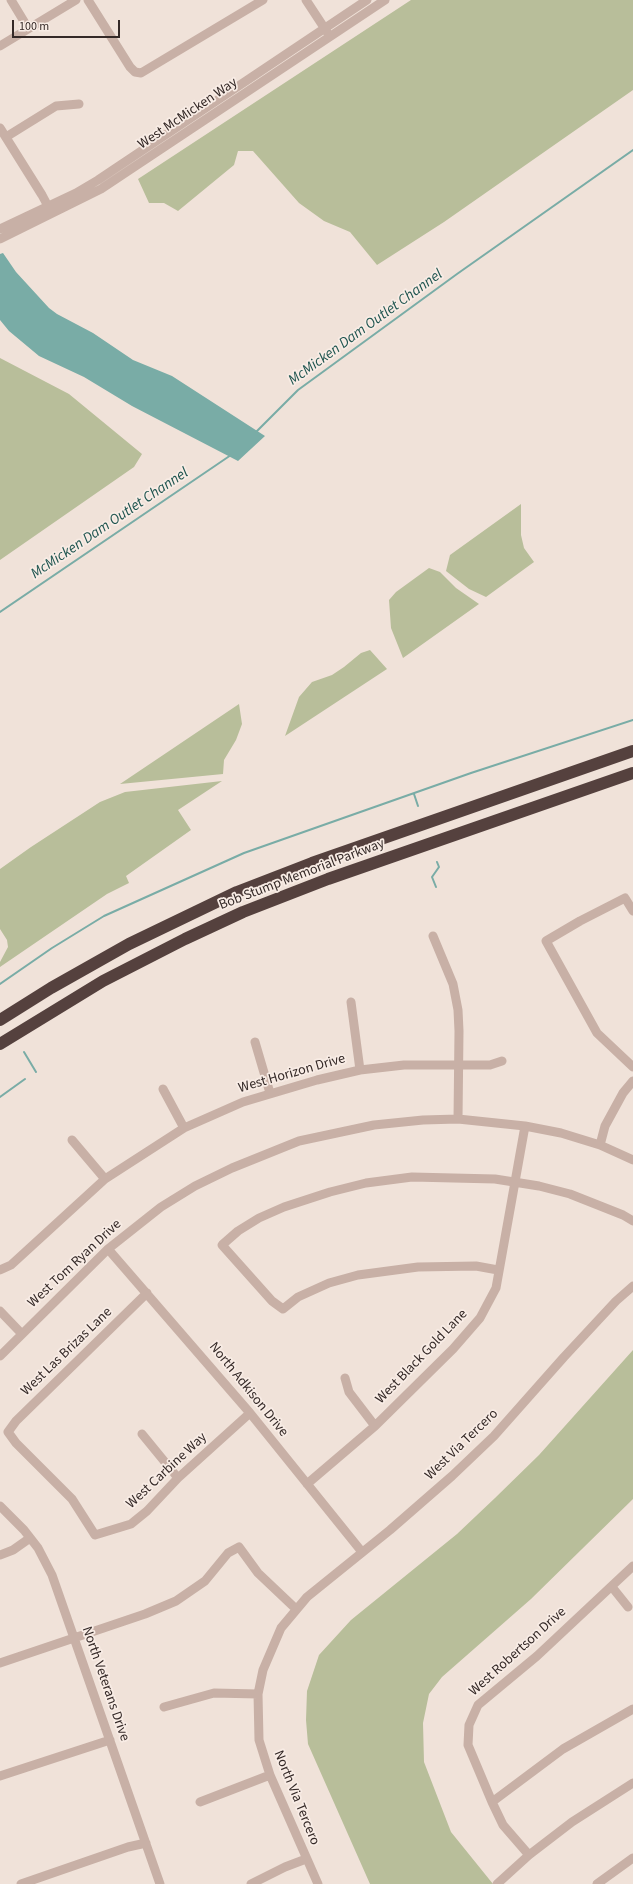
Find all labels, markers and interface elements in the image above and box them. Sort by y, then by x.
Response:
scale bar [14,12,122,38]
text: 100 m [19,18,49,35]
street label: West McMicken Way [135,75,241,153]
water label: McMicken Dam Outlet Channel [285,266,447,390]
water label: McMicken Dam Outlet Channel [28,464,192,584]
street label: Bob Stump Memorial Parkway [217,836,387,914]
street label: West Horizon Drive [237,1051,347,1097]
street label: West Tom Ryan Drive [25,1216,125,1312]
street label: West Las Brizas Lane [18,1304,116,1400]
street label: West Black Gold Lane [373,1306,471,1408]
street label: North Adkison Drive [205,1339,291,1441]
street label: West Via Tercero [422,1406,502,1484]
street label: West Carbine Way [123,1429,211,1513]
street label: West Robertson Drive [466,1604,570,1700]
street label: North Veterans Drive [77,1624,133,1744]
street label: North Via Tercero [269,1748,323,1848]

